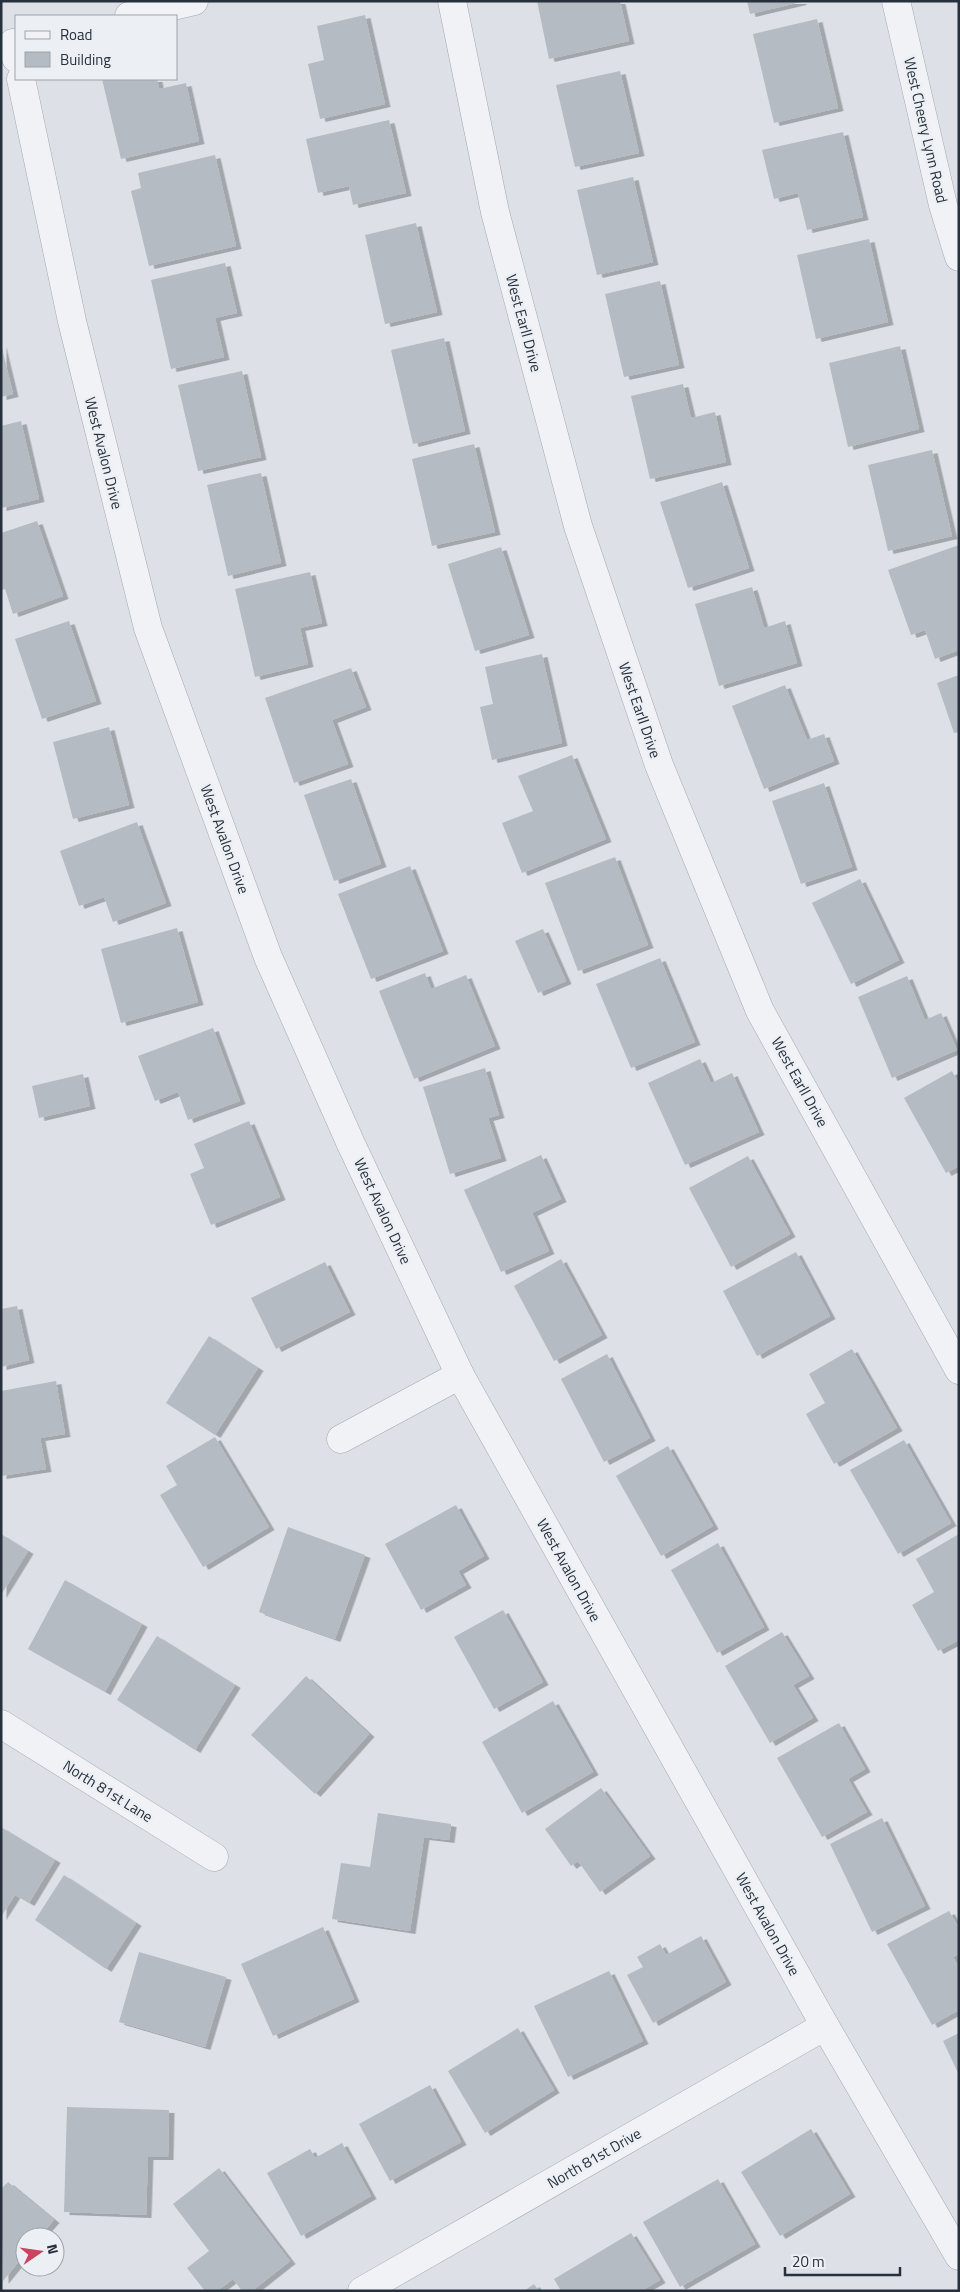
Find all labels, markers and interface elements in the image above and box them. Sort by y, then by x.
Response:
legend [15,15,178,80]
text: Road [60,23,92,46]
text: Building [60,48,111,71]
street label: West Cheery Lynn Road [898,55,954,205]
street label: West Earll Drive [500,272,548,374]
street label: West Avalon Drive [79,394,129,512]
street label: West Earll Drive [613,659,667,761]
street label: West Avalon Drive [195,781,255,897]
street label: West Earll Drive [766,1033,834,1131]
street label: West Avalon Drive [348,1154,418,1268]
street label: West Avalon Drive [531,1514,607,1626]
street label: North 81st Lane [58,1754,158,1828]
street label: West Avalon Drive [730,1868,806,1980]
street label: North 81st Drive [543,2122,645,2194]
north arrow [15,2227,65,2277]
text: N [42,2242,64,2256]
scale bar [785,2244,900,2276]
text: 20 m [792,2250,825,2273]

